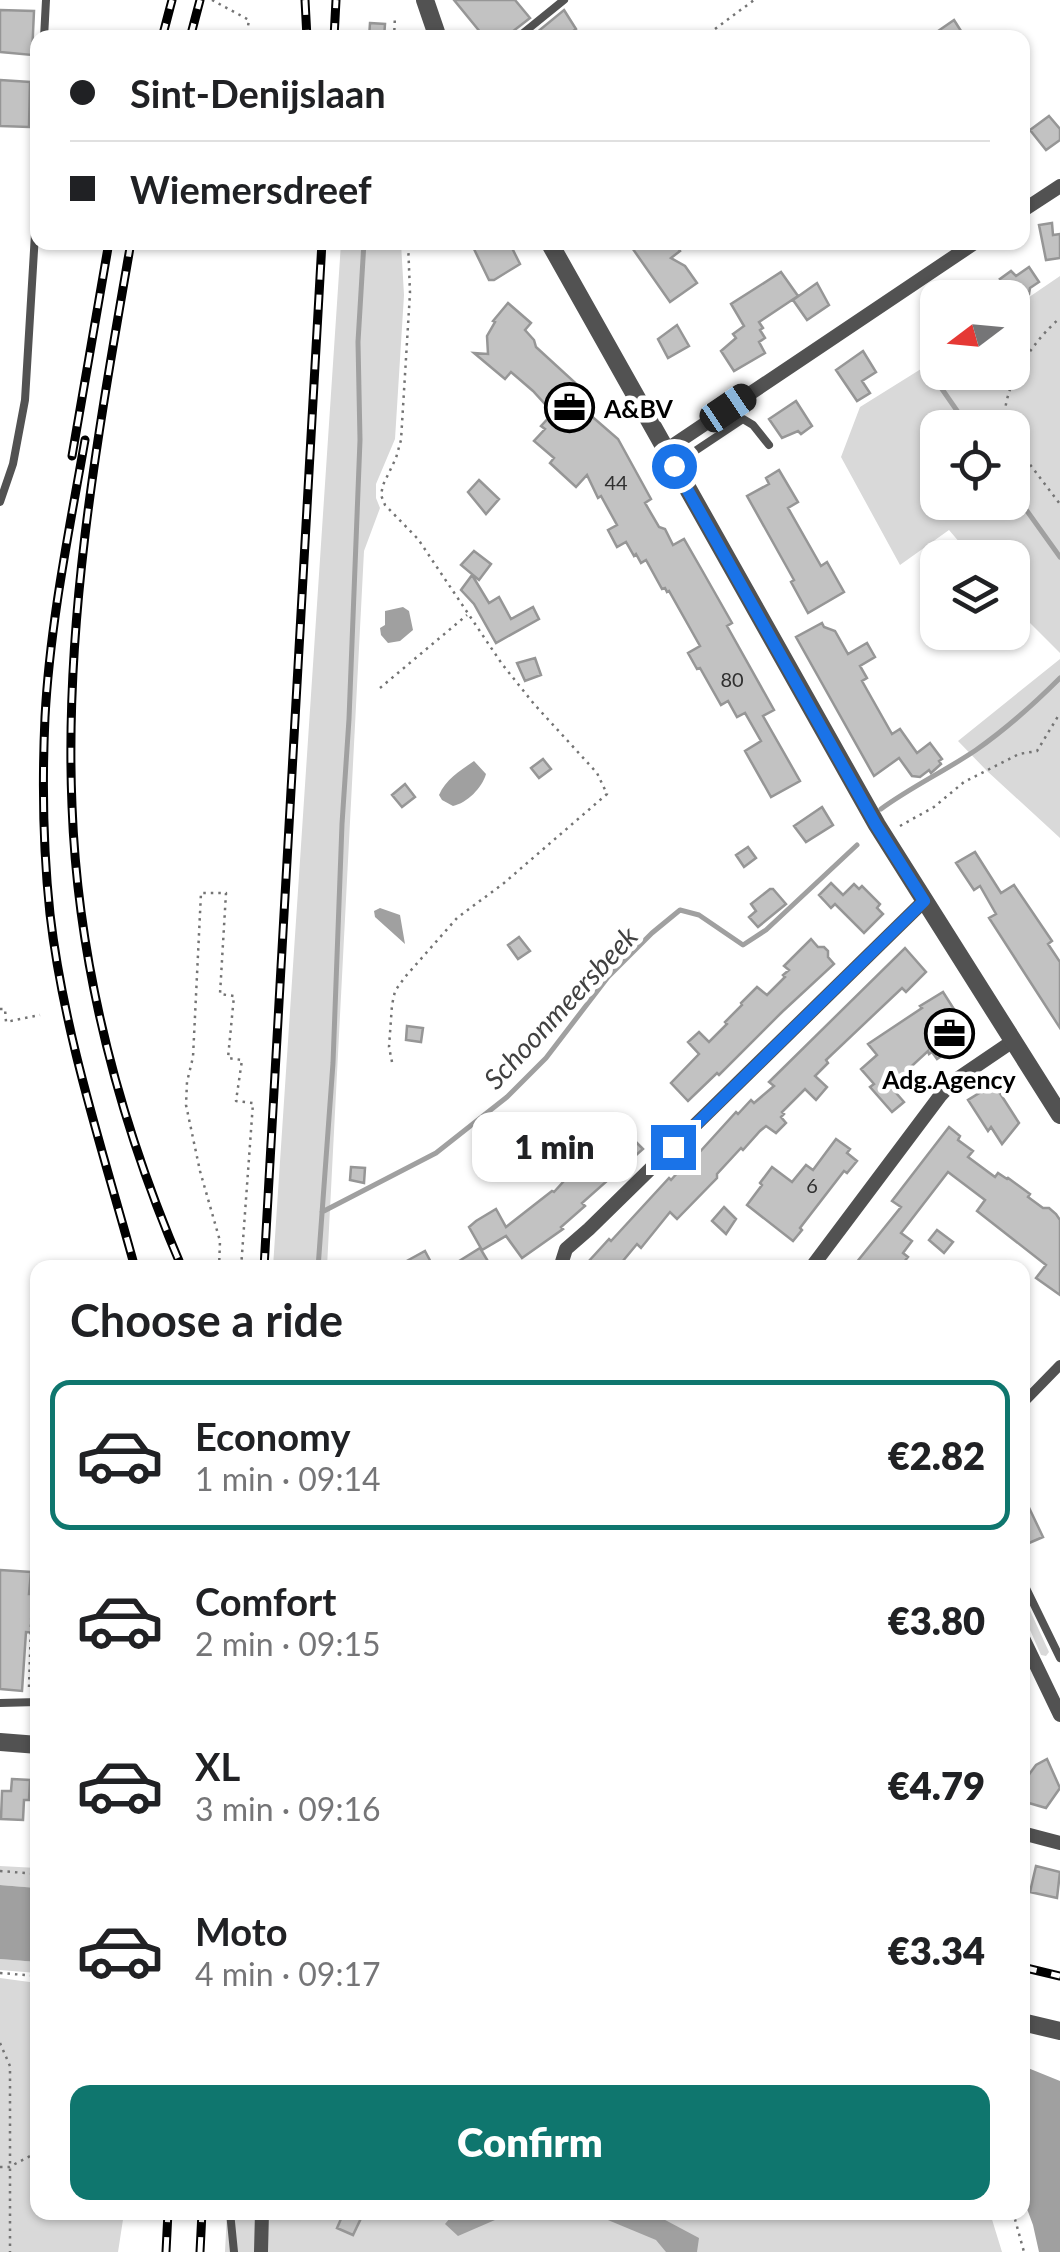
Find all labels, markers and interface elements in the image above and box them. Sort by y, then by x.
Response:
text: Sint-Denijslaan [130,70,386,116]
text: Wiemersdreef [130,166,372,212]
north arrow [920,280,1030,390]
map controls [920,280,1030,650]
car [695,379,761,437]
office icon: A&BV [543,382,595,434]
place label: A&BV [603,393,674,423]
button: locate [920,410,1030,520]
route start [652,444,697,489]
house number: 44 [604,470,628,494]
button: layers [920,540,1030,650]
house number: 80 [720,667,744,691]
water label: Schoonmeersbeek [476,918,644,1095]
office icon: Adg.Agency [923,1007,975,1059]
place label: Adg.Agency [881,1064,1017,1094]
callout: 1 min [473,1112,638,1182]
route end [651,1125,696,1170]
text: 1 min [515,1127,594,1166]
house number: 6 [806,1173,818,1197]
text: Choose a ride [70,1293,343,1347]
icon: car [75,1410,165,1500]
text: Economy [195,1413,350,1459]
text: €2.82 [888,1432,985,1478]
text: 1 min · 09:14 [195,1459,381,1498]
icon: car [75,1575,165,1665]
text: Comfort [195,1578,336,1624]
text: €3.80 [888,1597,985,1643]
text: 2 min · 09:15 [195,1624,381,1663]
icon: car [75,1740,165,1830]
text: XL [195,1743,240,1789]
text: €4.79 [888,1762,985,1808]
text: 3 min · 09:16 [195,1789,381,1828]
icon: car [75,1905,165,1995]
text: Moto [195,1908,288,1954]
text: €3.34 [888,1927,985,1973]
text: 4 min · 09:17 [195,1954,381,1993]
button: Confirm [70,2085,990,2200]

